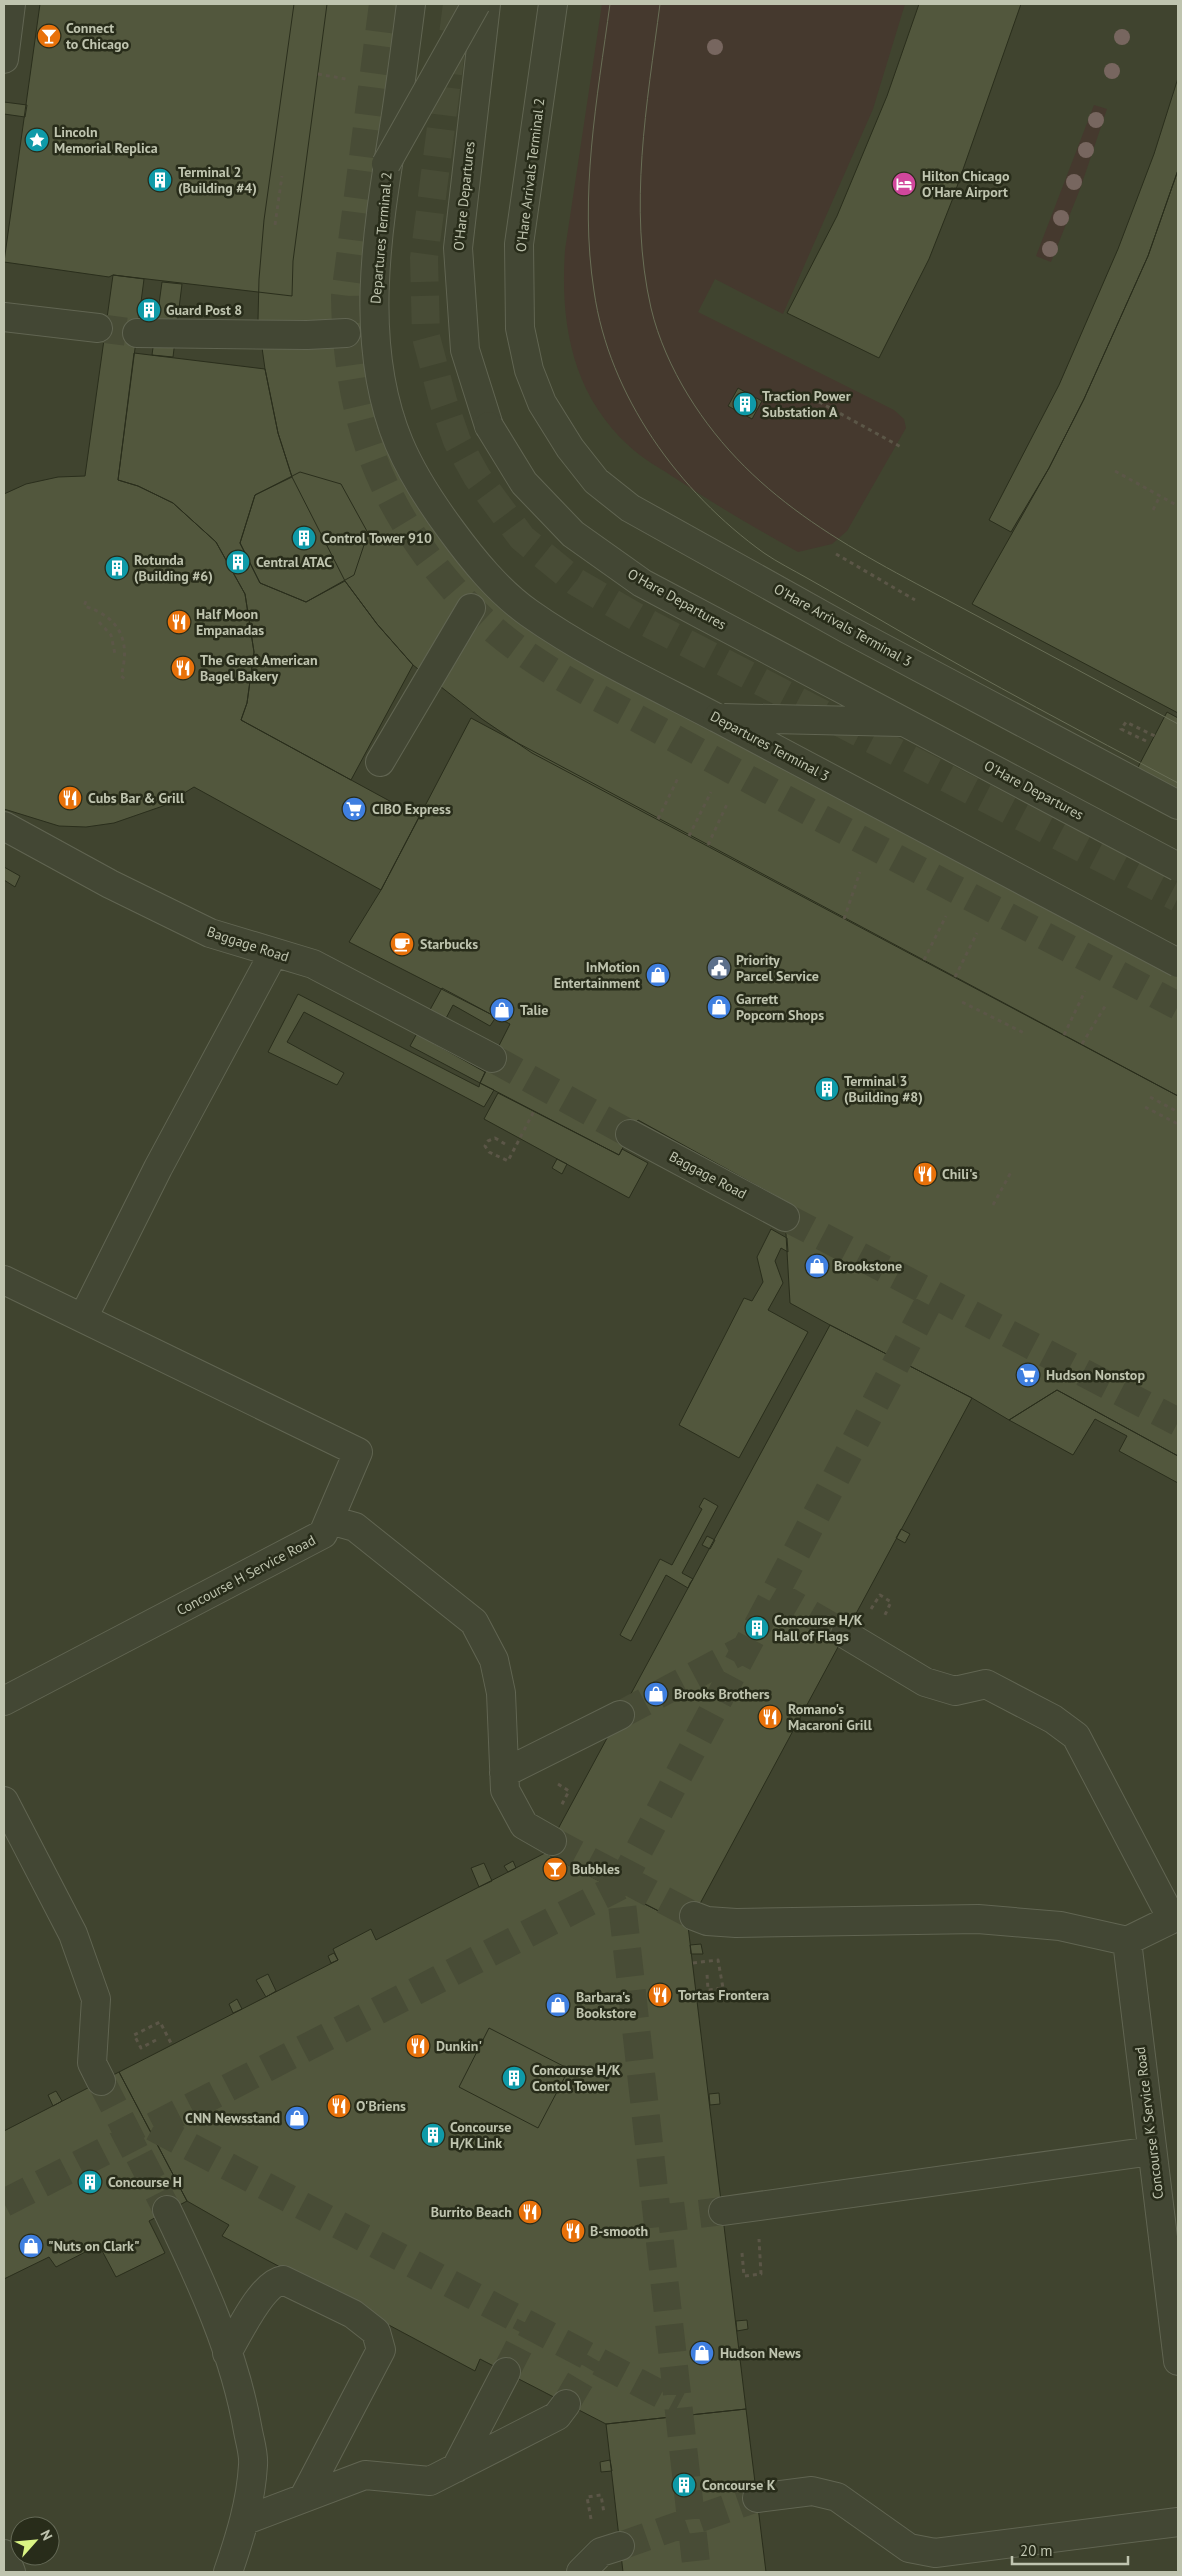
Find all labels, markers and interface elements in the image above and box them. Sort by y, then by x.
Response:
place label: Connect to Chicago [66,19,129,53]
bar icon: Connect to Chicago [36,23,62,49]
street label: O'Hare Arrivals Terminal 2 [512,97,548,253]
place label: Lincoln Memorial Replica [54,123,158,157]
place icon: Lincoln Memorial Replica [24,127,50,153]
street label: O'Hare Departures [449,140,479,252]
place label: Terminal 2 (Building #4) [178,163,257,197]
building icon: Terminal 2 (Building #4) [147,167,173,193]
place label: Hilton Chicago O'Hare Airport [922,167,1010,201]
street label: Departures Terminal 2 [366,171,396,305]
hotel icon: Hilton Chicago O'Hare Airport [891,171,917,197]
building icon: Guard Post 8 [136,297,162,323]
place label: Guard Post 8 [166,301,242,319]
place label: Traction Power Substation A [762,387,851,421]
building icon: Traction Power Substation A [732,391,758,417]
building icon: Control Tower 910 [291,525,317,551]
place label: Control Tower 910 [322,529,432,547]
building icon: Central ATAC [225,549,251,575]
place label: Rotunda (Building #6) [134,551,213,585]
place label: Central ATAC [256,553,332,571]
building icon: Rotunda (Building #6) [104,555,130,581]
street label: O'Hare Departures [625,564,730,634]
street label: O'Hare Arrivals Terminal 3 [771,580,915,670]
place label: Half Moon Empanadas [196,605,264,639]
restaurant icon: Half Moon Empanadas [166,609,192,635]
place label: The Great American Bagel Bakery [200,651,318,685]
restaurant icon: The Great American Bagel Bakery [170,655,196,681]
street label: Departures Terminal 3 [707,707,833,785]
street label: O'Hare Departures [981,756,1087,824]
restaurant icon: Cubs Bar & Grill [57,785,83,811]
place label: Cubs Bar & Grill [88,789,185,807]
supermarket icon: CIBO Express [341,796,367,822]
place label: CIBO Express [372,800,451,818]
street label: Baggage Road [205,922,291,966]
cafe icon: Starbucks [389,931,415,957]
place label: Starbucks [420,935,478,953]
place label: Priority Parcel Service [736,951,819,985]
public building icon: Priority Parcel Service [706,955,732,981]
place label: InMotion Entertainment [554,958,640,992]
shop icon: InMotion Entertainment [645,962,671,988]
place label: Garrett Popcorn Shops [736,990,824,1024]
shop icon: Garrett Popcorn Shops [706,994,732,1020]
shop icon: Talie [489,997,515,1023]
place label: Talie [520,1001,548,1019]
place label: Terminal 3 (Building #8) [844,1072,923,1106]
building icon: Terminal 3 (Building #8) [814,1076,840,1102]
street label: Baggage Road [666,1147,750,1203]
restaurant icon: Chili's [912,1161,938,1187]
place label: Chili's [942,1165,978,1183]
shop icon: Brookstone [804,1253,830,1279]
place label: Brookstone [834,1257,902,1275]
supermarket icon: Hudson Nonstop [1015,1362,1041,1388]
place label: Hudson Nonstop [1046,1366,1145,1384]
street label: Concourse H Service Road [173,1531,319,1619]
place label: Concourse H/K Hall of Flags [774,1611,863,1645]
building icon: Concourse H/K Hall of Flags [744,1615,770,1641]
shop icon: Brooks Brothers [643,1681,669,1707]
place label: Brooks Brothers [674,1685,770,1703]
place label: Romano's Macaroni Grill [788,1700,873,1734]
restaurant icon: Romano's Macaroni Grill [757,1704,783,1730]
bar icon: Bubbles [542,1856,568,1882]
place label: Bubbles [572,1860,620,1878]
restaurant icon: Tortas Frontera [647,1982,673,2008]
place label: Tortas Frontera [678,1986,769,2004]
place label: Barbara's Bookstore [576,1988,636,2022]
shop icon: Barbara's Bookstore [545,1992,571,2018]
restaurant icon: Dunkin' [405,2033,431,2059]
place label: Dunkin' [436,2037,482,2055]
street label: Concourse K Service Road [1131,2046,1167,2200]
place label: Concourse H/K Contol Tower [532,2061,621,2095]
building icon: Concourse H/K Contol Tower [501,2065,527,2091]
restaurant icon: O'Briens [326,2093,352,2119]
place label: O'Briens [356,2097,406,2115]
shop icon: CNN Newsstand [284,2105,310,2131]
place label: CNN Newsstand [185,2109,280,2127]
place label: Concourse H/K Link [450,2118,511,2152]
building icon: Concourse H/K Link [420,2122,446,2148]
building icon: Concourse H [77,2169,103,2195]
place label: Concourse H [108,2173,182,2191]
restaurant icon: Burrito Beach [517,2199,543,2225]
place label: Burrito Beach [431,2203,512,2221]
restaurant icon: B-smooth [560,2218,586,2244]
place label: B-smooth [590,2222,648,2240]
shop icon: "Nuts on Clark" [18,2233,44,2259]
place label: "Nuts on Clark" [48,2237,140,2255]
shop icon: Hudson News [689,2340,715,2366]
place label: Hudson News [720,2344,801,2362]
building icon: Concourse K [671,2472,697,2498]
place label: Concourse K [702,2476,776,2494]
north arrow [10,2516,60,2566]
text: N [36,2527,57,2543]
scale bar [1012,2534,1128,2566]
text: 20 m [1020,2541,1053,2560]

